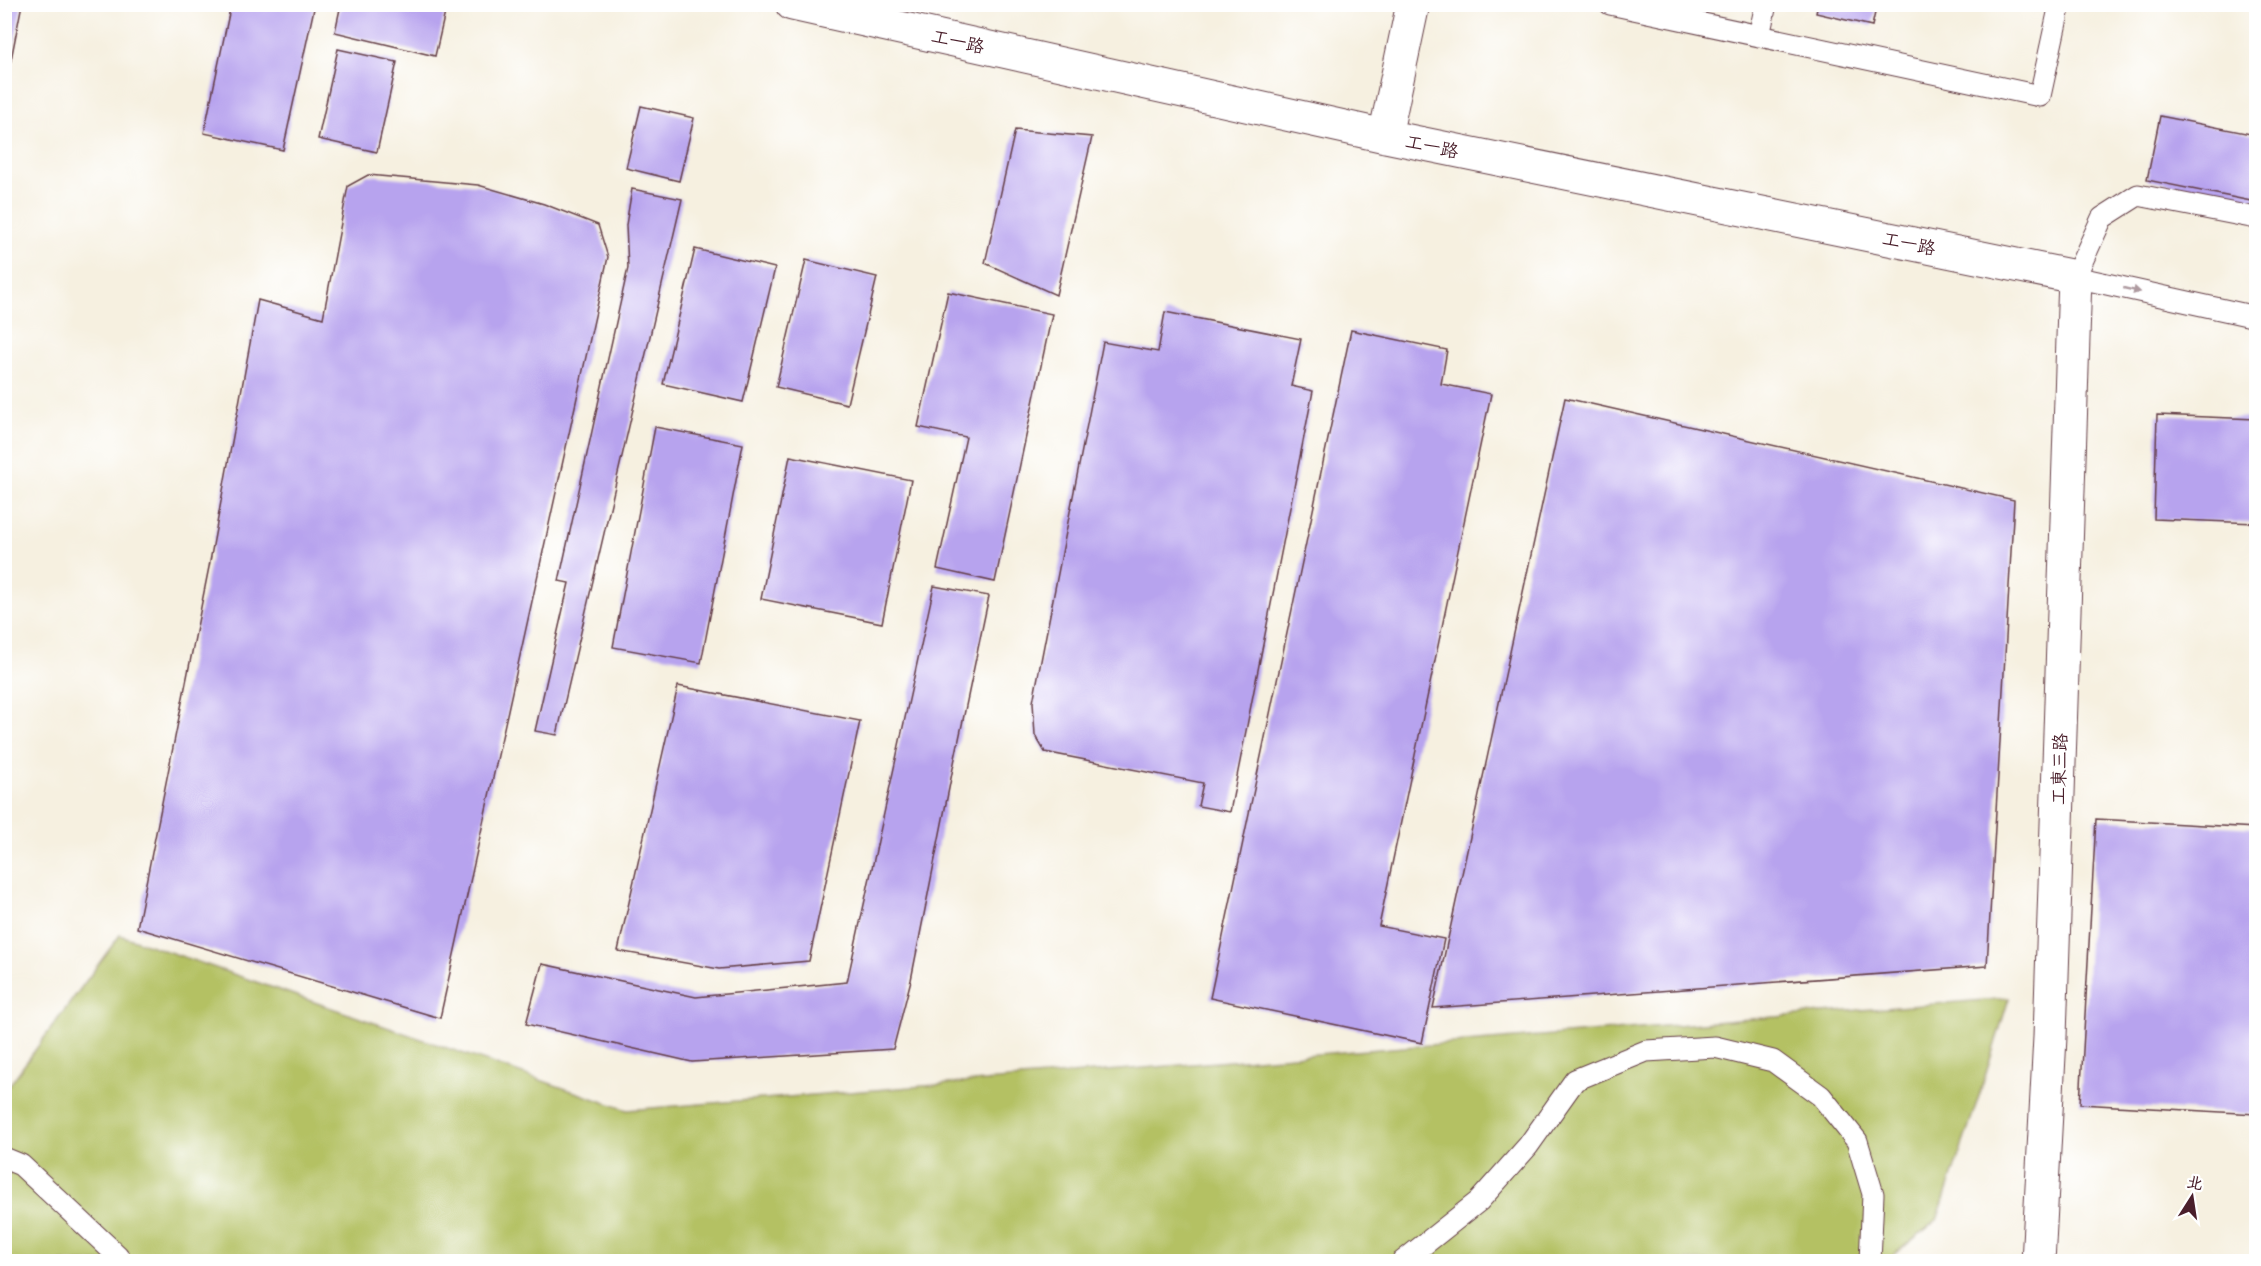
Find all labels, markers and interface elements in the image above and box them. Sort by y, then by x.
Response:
street label: 工一路 [929,24,987,58]
street label: 工一路 [1403,129,1461,163]
street label: 工一路 [1880,226,1938,260]
one-way arrow [2123,285,2141,295]
street label: 工東三路 [2046,733,2072,805]
north arrow [2162,1167,2222,1227]
text: 北 [2185,1171,2205,1194]

